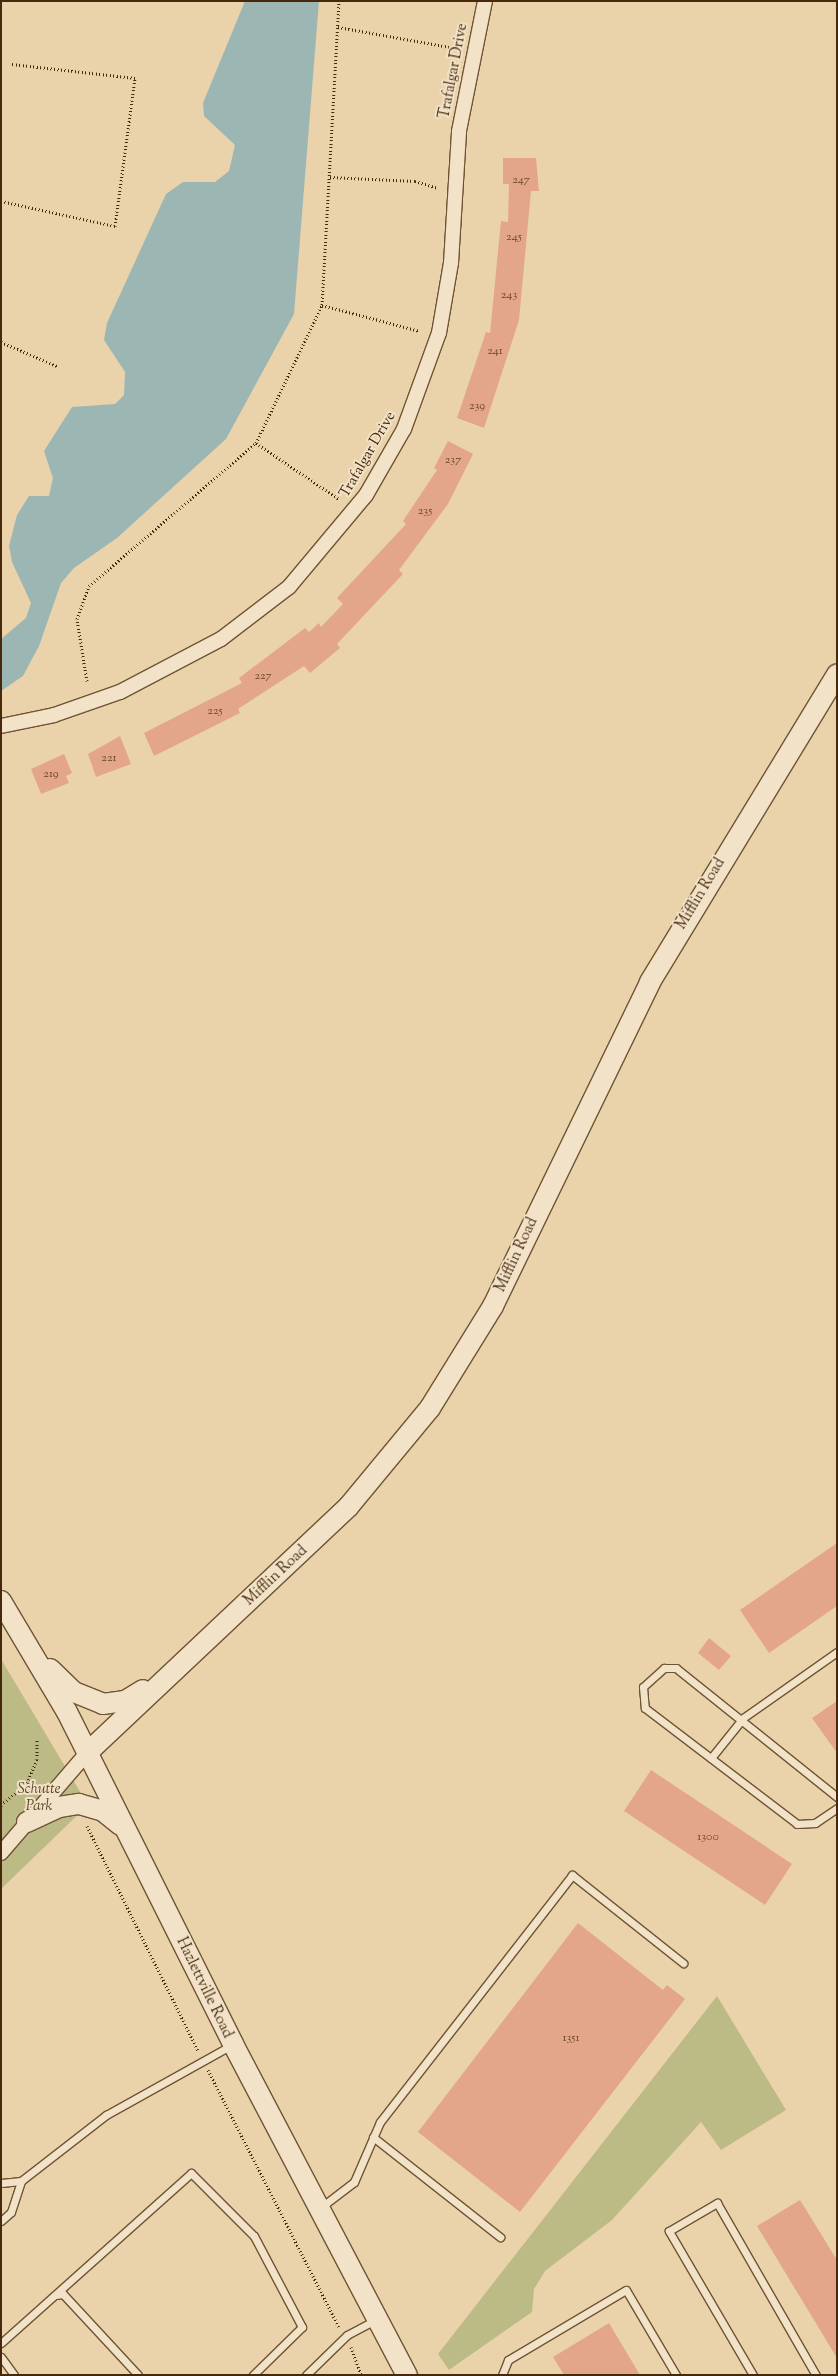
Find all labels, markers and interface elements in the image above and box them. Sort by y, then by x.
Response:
street label: Trafalgar Drive [436,22,472,120]
house number: 247 [512,174,530,188]
house number: 245 [506,231,522,245]
house number: 243 [501,289,517,303]
house number: 241 [487,345,503,359]
house number: 239 [469,400,485,414]
street label: Trafalgar Drive [336,409,400,501]
house number: 237 [445,454,461,468]
house number: 235 [418,505,432,519]
house number: 227 [254,670,272,684]
house number: 225 [207,705,223,719]
house number: 221 [101,752,117,766]
house number: 219 [43,768,59,782]
street label: Mifflin Road [673,855,729,933]
street label: Mifflin Road [492,1215,542,1295]
street label: Mifflin Road [241,1542,311,1610]
park label: Schutte Park [17,1780,61,1815]
house number: 1300 [697,1831,719,1845]
street label: Hazlettville Road [172,1935,236,2041]
house number: 1351 [562,2032,580,2046]

